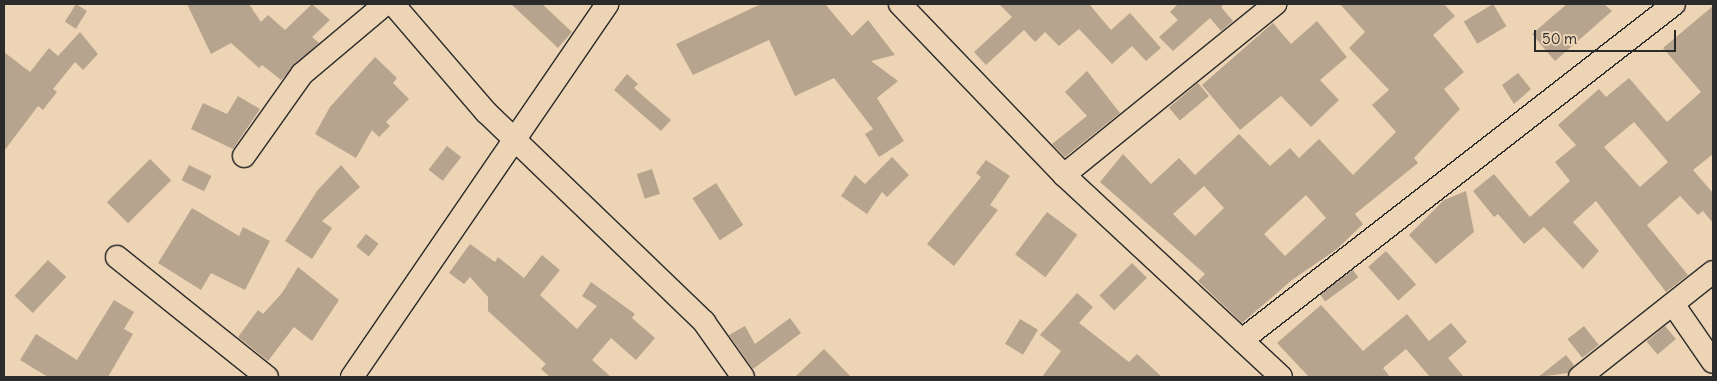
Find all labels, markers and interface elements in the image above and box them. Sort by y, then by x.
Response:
scale bar [1537,20,1680,52]
text: 50 m [1542,29,1577,48]

